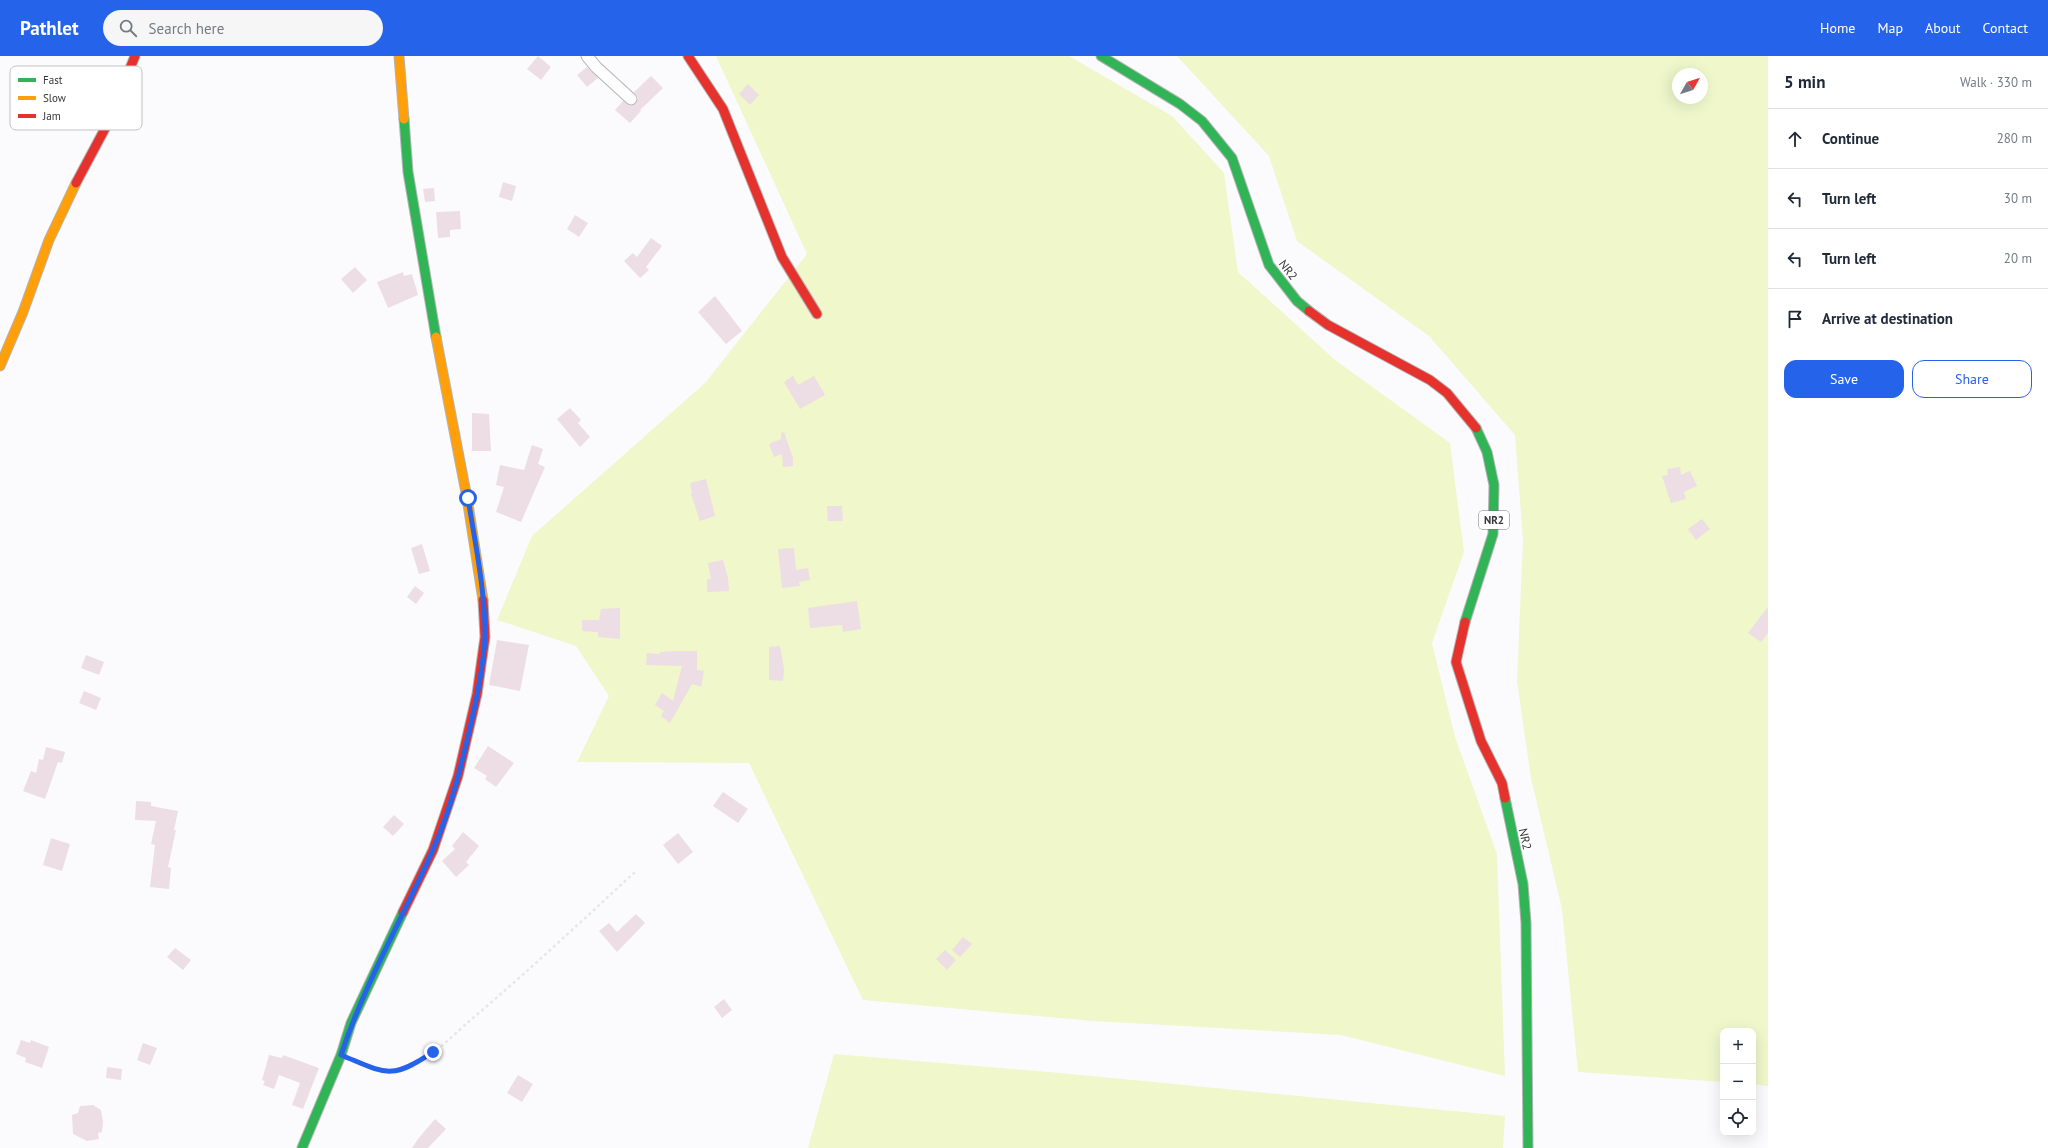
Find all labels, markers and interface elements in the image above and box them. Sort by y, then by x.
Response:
search box [103,10,383,46]
text: Pathlet [20,16,79,40]
icon: search [117,17,139,39]
text: Search here [149,19,224,38]
text: Home [1820,19,1855,37]
text: Map [1877,19,1903,37]
text: About [1925,19,1961,37]
text: Contact [1983,19,2028,37]
legend [10,66,142,130]
north arrow [1672,68,1708,104]
text: 5 min [1784,71,1825,93]
text: Fast [43,73,63,87]
text: Walk · 330 m [1960,74,2032,91]
text: Slow [43,91,66,105]
text: Jam [42,109,61,123]
icon: ahead [1784,128,1806,150]
text: Continue [1822,129,1879,148]
text: 280 m [1997,130,2032,147]
icon: left [1784,188,1806,210]
text: Turn left [1822,189,1876,208]
text: 30 m [2004,190,2032,207]
icon: left [1784,248,1806,270]
text: Turn left [1822,249,1876,268]
text: 20 m [2004,250,2032,267]
street label: NR2 [1276,256,1301,283]
icon: arrive [1784,308,1806,330]
text: Arrive at destination [1822,309,1953,328]
button: Save [1784,360,1904,398]
button: Share [1912,360,2032,398]
route start [459,489,477,507]
road number: NR2 [1479,511,1509,529]
street label: NR2 [1516,827,1535,851]
map controls [1720,1028,1756,1136]
button: + [1720,1028,1756,1064]
route end [424,1043,442,1061]
button: − [1720,1064,1756,1100]
button: locate [1720,1100,1756,1136]

